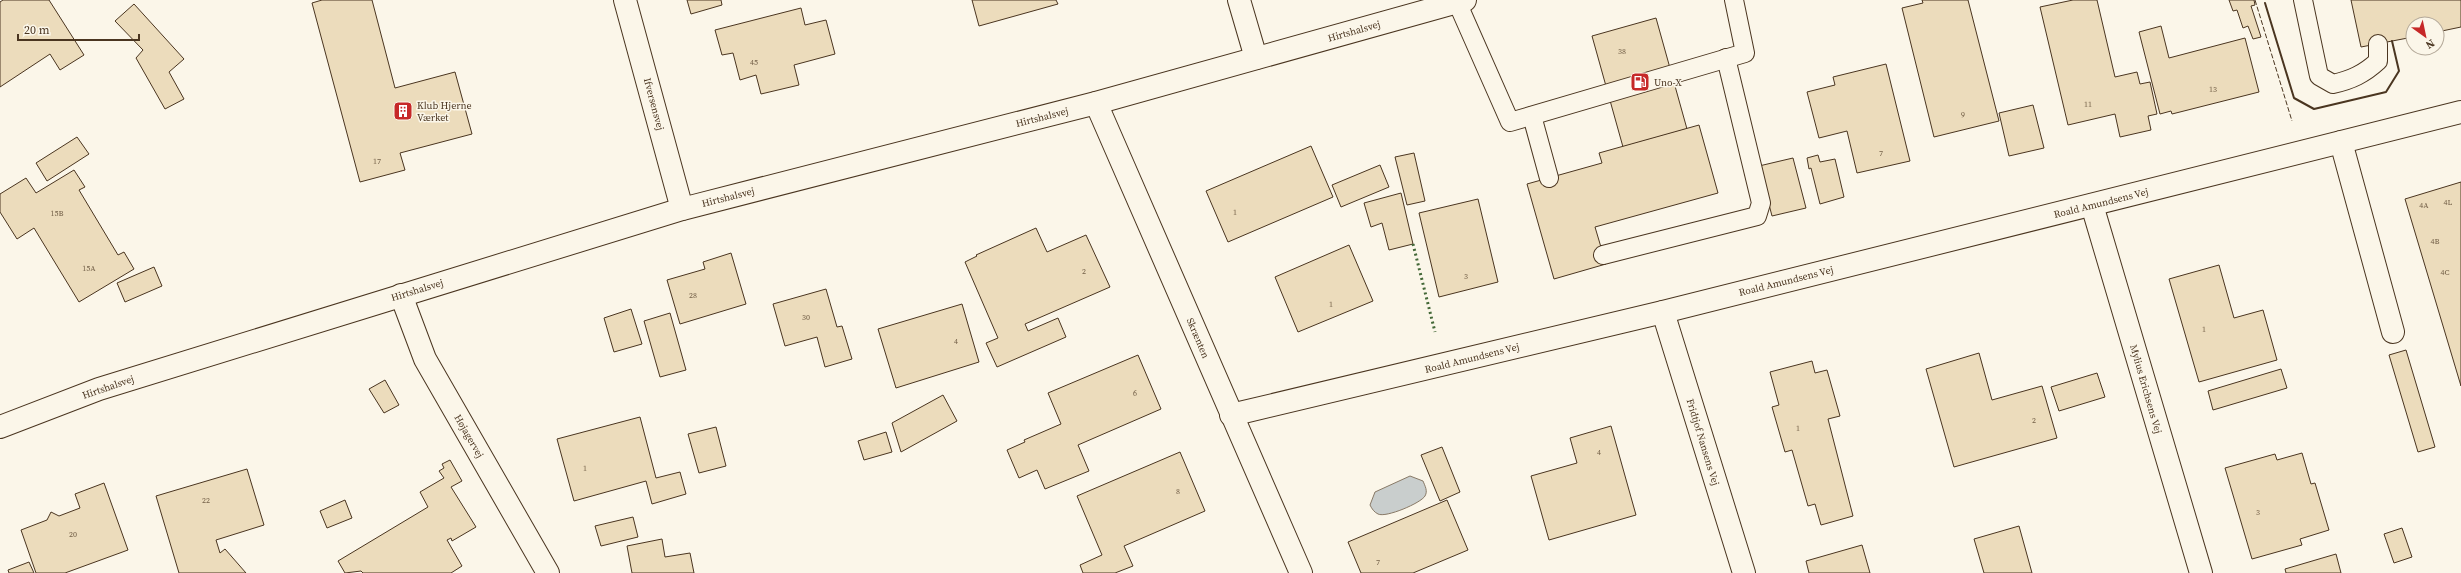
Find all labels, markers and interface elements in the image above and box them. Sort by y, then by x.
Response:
scale bar [18,16,139,42]
north arrow [2405,16,2445,56]
street label: Hirtshalsvej [1326,17,1382,45]
text: 20 m [24,22,50,38]
text: N [2423,35,2438,52]
house number: 38 [1618,46,1626,57]
house number: 45 [750,57,758,68]
fuel station icon: Uno-X [1629,71,1651,93]
street label: Ifversensvej [641,76,667,132]
place label: Uno-X [1654,76,1682,89]
house number: 13 [2209,84,2217,95]
place label: Klub Hjerne Værket [417,99,472,124]
house number: 11 [2084,99,2092,110]
building icon: Klub Hjerne Værket [392,100,414,122]
street label: Hirtshalsvej [1014,104,1070,130]
house number: 9 [1961,109,1965,120]
house number: 7 [1879,148,1883,159]
house number: 17 [373,156,381,167]
street label: Hirtshalsvej [700,184,756,210]
street label: Roald Amundsens Vej [2052,185,2150,221]
house number: 4L [2444,197,2453,208]
house number: 4A [2419,200,2429,211]
house number: 1 [1233,207,1237,218]
house number: 15B [50,208,64,219]
house number: 4B [2430,236,2440,247]
house number: 15A [82,263,96,274]
street label: Roald Amundsens Vej [1737,263,1835,299]
house number: 2 [1082,266,1086,277]
house number: 4C [2440,267,2450,278]
house number: 3 [1464,271,1468,282]
street label: Hirtshalsvej [389,276,445,304]
house number: 28 [689,290,697,301]
house number: 1 [1329,299,1333,310]
house number: 30 [802,312,810,323]
street label: Skrænten [1184,316,1212,360]
house number: 1 [2202,324,2206,335]
house number: 4 [954,336,958,347]
street label: Roald Amundsens Vej [1423,340,1521,376]
street label: Mylius Erichsens Vej [2127,343,2165,435]
street label: Hirtshalsvej [80,372,136,402]
house number: 6 [1133,388,1137,399]
street label: Fridtjof Nansens Vej [1684,397,1722,487]
street label: Højagervej [451,412,487,460]
house number: 2 [2032,415,2036,426]
house number: 1 [1796,423,1800,434]
house number: 4 [1597,447,1601,458]
house number: 1 [583,463,587,474]
house number: 8 [1176,486,1180,497]
house number: 22 [202,495,210,506]
house number: 3 [2256,507,2260,518]
house number: 20 [69,529,77,540]
house number: 7 [1376,557,1380,568]

